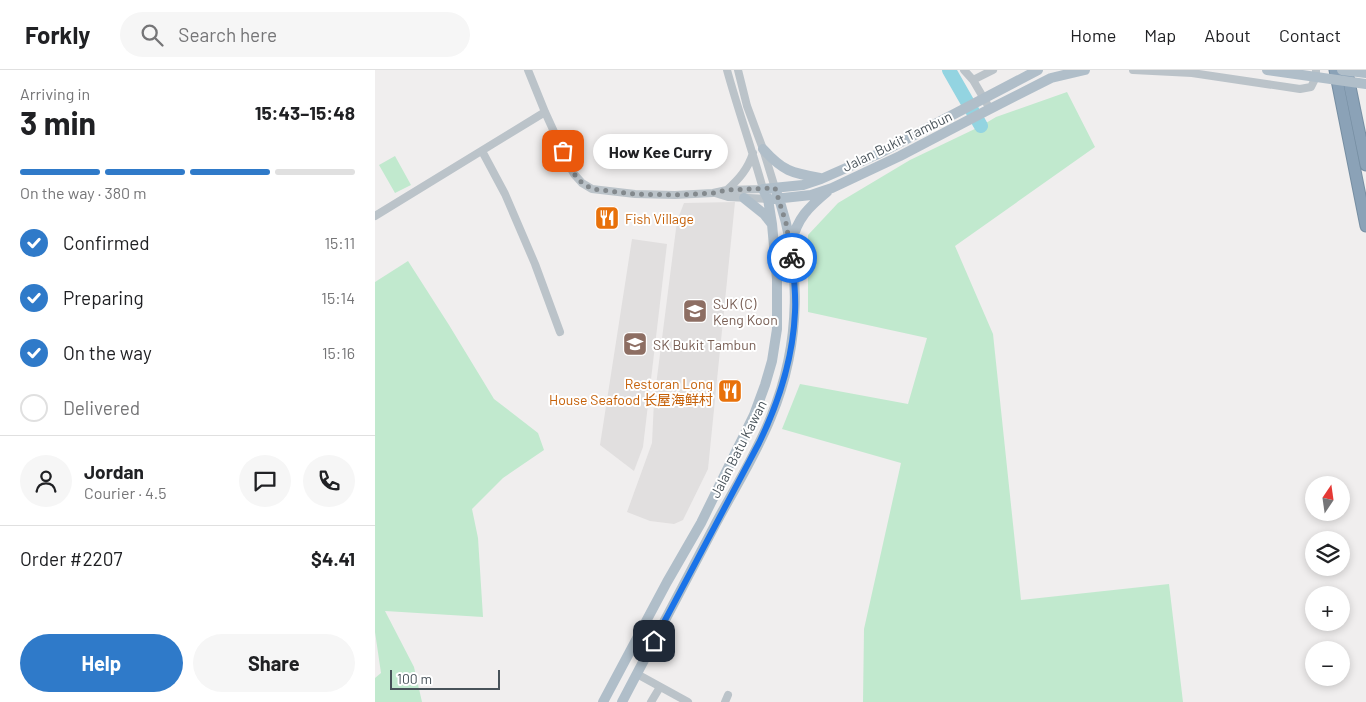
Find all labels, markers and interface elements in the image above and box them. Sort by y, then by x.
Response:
search box [120,12,470,57]
text: Forkly [25,20,90,49]
icon: search [138,21,166,49]
text: Search here [178,23,277,46]
text: Home [1070,24,1116,46]
text: Map [1144,24,1176,46]
text: About [1204,24,1251,46]
text: Contact [1279,24,1341,46]
text: Arriving in [20,84,90,103]
text: 15:43–15:48 [255,101,355,124]
text: 3 min [20,103,96,141]
street label: Jalan Bukit Tambun [839,107,955,175]
pin [542,130,584,172]
callout: How Kee Curry [593,134,728,168]
icon: bag [549,137,577,165]
text: How Kee Curry [609,142,712,161]
text: On the way · 380 m [20,183,146,202]
restaurant icon: Fish Village [594,205,620,231]
place label: Fish Village [625,210,694,227]
icon: check [20,229,48,257]
text: Confirmed [63,231,150,254]
text: 15:11 [325,233,355,252]
courier [767,233,817,283]
icon: bike [778,244,806,272]
icon: check [20,284,48,312]
text: Preparing [63,286,144,309]
text: 15:14 [321,288,355,307]
place label: SJK (C) Keng Koon [713,295,778,328]
school or university icon: SJK (C) Keng Koon [682,298,708,324]
school or university icon: SK Bukit Tambun [622,331,648,357]
place label: SK Bukit Tambun [653,336,756,353]
icon: check [20,339,48,367]
text: On the way [63,341,152,364]
text: 15:16 [322,343,355,362]
place label: Restoran Long House Seafood 长屋海鲜村 [549,375,713,408]
restaurant icon: Restoran Long House Seafood 长屋海鲜村 [717,378,743,404]
text: Delivered [63,396,140,419]
street label: Jalan Batu Kawan [706,397,770,501]
button: person [20,455,72,507]
button: chat [239,455,291,507]
button: phone [303,455,355,507]
text: Jordan [84,460,144,483]
north arrow [1305,476,1350,521]
map controls [1305,476,1350,686]
text: Courier · 4.5 [84,483,167,502]
button: layers [1305,531,1350,576]
text: Order #2207 [20,547,122,570]
text: $4.41 [311,547,355,570]
button: + [1305,586,1350,631]
pin [633,620,675,662]
icon: home [640,627,668,655]
button: Help [20,634,183,692]
button: Share [193,634,355,692]
button: − [1305,641,1350,686]
scale bar [390,667,500,690]
text: 100 m [397,670,432,687]

